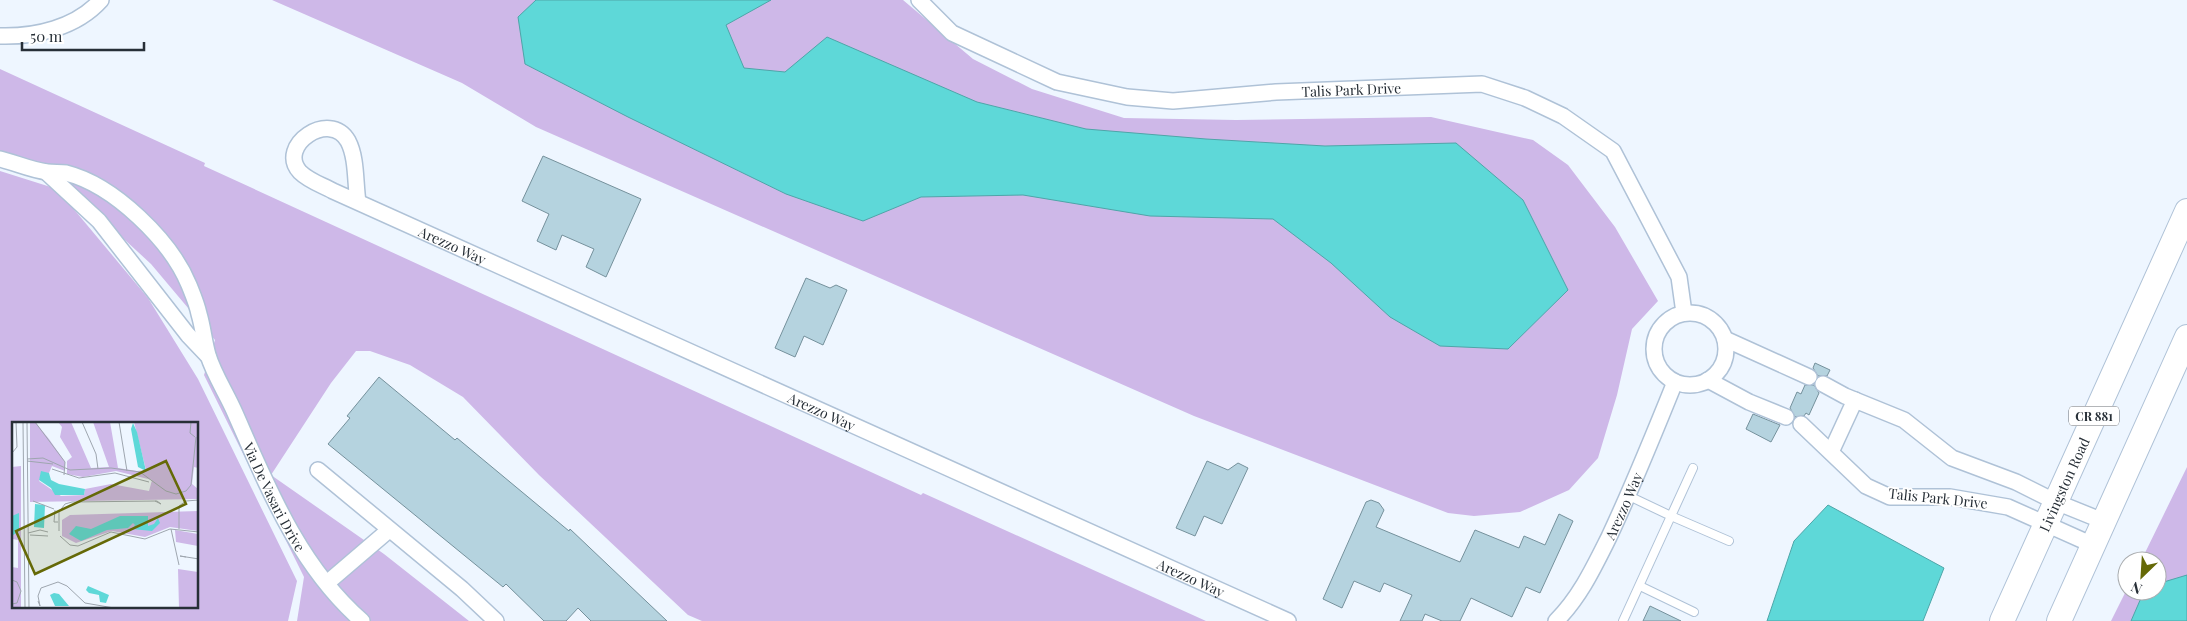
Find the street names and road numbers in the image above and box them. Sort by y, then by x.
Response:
street label: Talis Park Drive [1301,78,1401,101]
street label: Arezzo Way [415,221,489,268]
street label: Arezzo Way [784,387,858,435]
road number: CR 881 [2069,406,2119,426]
street label: Livingston Road [2034,434,2093,534]
street label: Via De Vasari Drive [239,438,310,555]
street label: Arezzo Way [1599,469,1646,543]
street label: Talis Park Drive [1887,483,1989,513]
street label: Arezzo Way [1154,554,1228,601]

